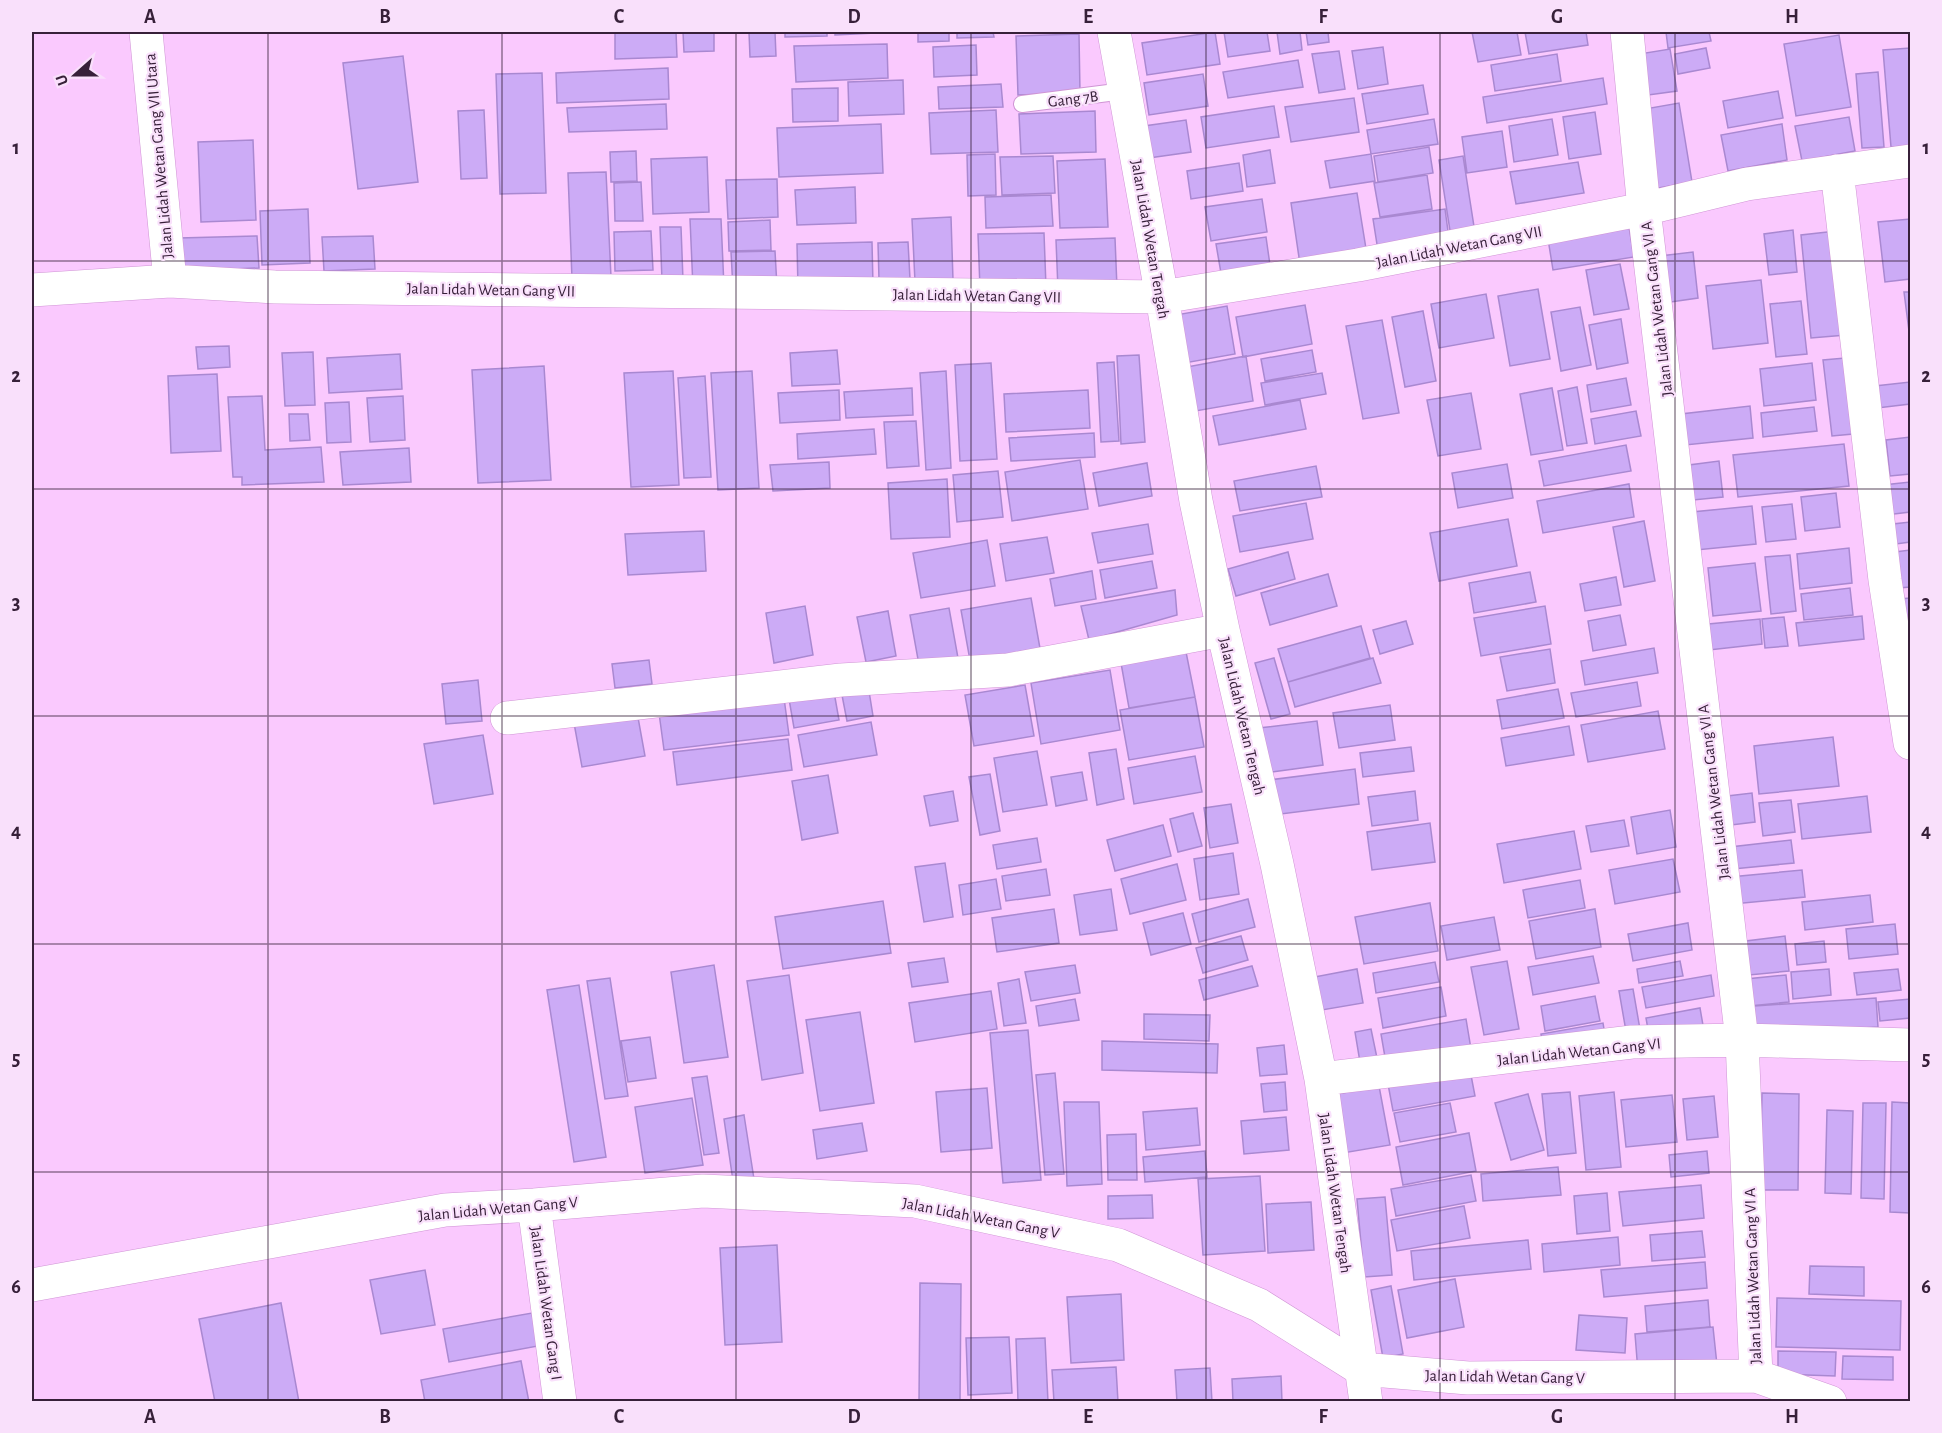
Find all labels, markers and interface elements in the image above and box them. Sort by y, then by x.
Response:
text: A [144,7,156,27]
text: B [379,7,391,27]
text: C [614,7,625,27]
text: D [847,7,861,27]
text: E [1083,7,1093,27]
text: F [1318,7,1328,27]
text: G [1551,7,1563,27]
text: H [1785,7,1799,27]
north arrow [45,45,105,105]
street label: Jalan Lidah Wetan Gang VII Utara [142,53,176,259]
text: U [53,72,71,88]
street label: Gang 7B [1047,88,1099,110]
text: 1 [12,138,20,158]
text: 1 [1922,138,1930,158]
street label: Jalan Lidah Wetan Tengah [1128,158,1172,320]
street label: Jalan Lidah Wetan Gang VI A [1638,221,1676,397]
street label: Jalan Lidah Wetan Gang VII [1375,223,1543,271]
street label: Jalan Lidah Wetan Gang VII [407,281,575,299]
street label: Jalan Lidah Wetan Gang VII [893,287,1061,305]
text: 2 [11,366,21,386]
text: 2 [1921,366,1931,386]
text: 3 [12,593,20,613]
text: 3 [1922,593,1930,613]
street label: Jalan Lidah Wetan Tengah [1216,636,1268,797]
street label: Jalan Lidah Wetan Gang VI A [1695,704,1733,880]
text: 4 [11,821,21,841]
text: 4 [1921,821,1931,841]
street label: Jalan Lidah Wetan Gang VI [1497,1035,1662,1069]
text: 5 [12,1049,20,1069]
text: 5 [1922,1049,1930,1069]
street label: Jalan Lidah Wetan Tengah [1316,1112,1354,1274]
street label: Jalan Lidah Wetan Gang VI A [1742,1188,1764,1364]
street label: Jalan Lidah Wetan Gang V [418,1194,578,1224]
street label: Jalan Lidah Wetan Gang V [901,1195,1061,1241]
street label: Jalan Lidah Wetan Gang I [527,1225,565,1381]
text: 6 [11,1277,21,1297]
text: 6 [1921,1277,1931,1297]
street label: Jalan Lidah Wetan Gang V [1425,1368,1585,1386]
text: A [144,1407,156,1427]
text: B [379,1407,391,1427]
text: C [614,1407,625,1427]
text: D [847,1407,861,1427]
text: E [1083,1407,1093,1427]
text: F [1318,1407,1328,1427]
text: G [1551,1407,1563,1427]
text: H [1785,1407,1799,1427]

